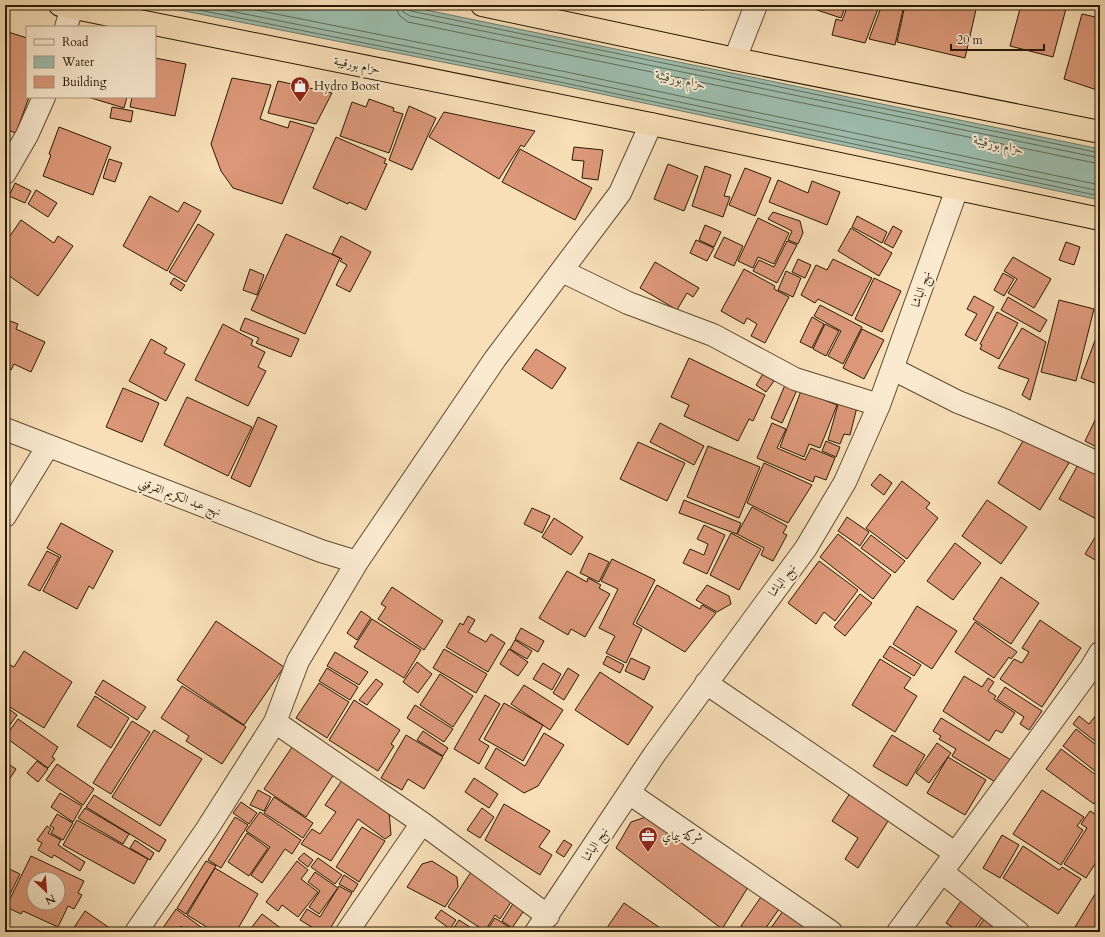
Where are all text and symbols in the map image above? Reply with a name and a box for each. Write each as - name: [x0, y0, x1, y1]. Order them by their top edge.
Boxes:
- legend: [26, 26, 156, 98]
- scale bar: [951, 26, 1044, 52]
- text: 20 m: [957, 32, 984, 48]
- text: Road: [62, 34, 89, 50]
- street label: حزام بورقيبة: [332, 53, 382, 80]
- text: Water: [61, 54, 95, 70]
- water label: حزام بورقيبة: [653, 66, 708, 96]
- text: Building: [62, 74, 107, 90]
- shop icon: Hydro Boost: [289, 75, 311, 103]
- place label: Hydro Boost: [314, 78, 380, 94]
- water label: حزام بورقيبة: [971, 131, 1026, 161]
- street label: نهج الباشا: [907, 269, 937, 310]
- street label: نهج عبد الكريم القرقني: [135, 474, 223, 524]
- street label: نهج الباشا: [764, 560, 802, 601]
- street label: نهج الباشا: [578, 824, 614, 866]
- office icon: شركة بيماي: [637, 825, 659, 853]
- place label: شركة بيماي: [662, 828, 703, 846]
- north arrow: [26, 871, 66, 911]
- text: N: [42, 891, 58, 909]

